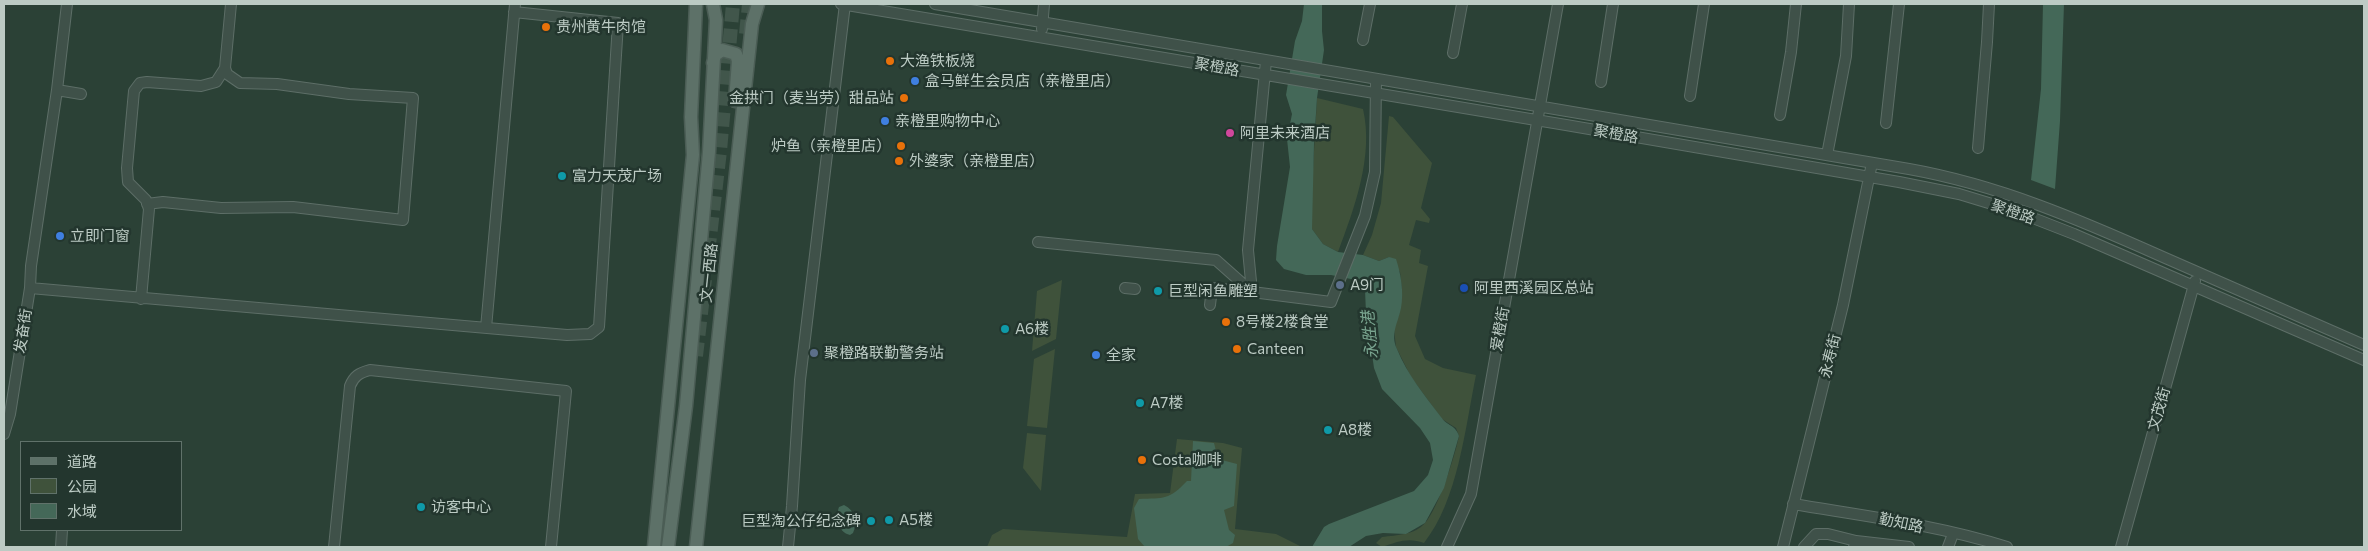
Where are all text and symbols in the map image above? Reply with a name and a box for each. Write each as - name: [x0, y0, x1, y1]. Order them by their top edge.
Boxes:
- place label: 贵州黄牛肉馆: [556, 18, 646, 36]
- marker: 贵州黄牛肉馆: [540, 21, 552, 33]
- place label: 大渔铁板烧: [900, 52, 975, 70]
- street label: 聚橙路: [1193, 54, 1241, 80]
- marker: 大渔铁板烧: [884, 55, 896, 67]
- place label: 盒马鲜生会员店（亲橙里店）: [925, 72, 1120, 90]
- marker: 盒马鲜生会员店（亲橙里店）: [909, 75, 921, 87]
- place label: 金拱门（麦当劳）甜品站: [729, 89, 894, 107]
- marker: 金拱门（麦当劳）甜品站: [898, 92, 910, 104]
- place label: 亲橙里购物中心: [895, 112, 1000, 130]
- marker: 亲橙里购物中心: [879, 115, 891, 127]
- street label: 聚橙路: [1592, 121, 1640, 147]
- place label: 阿里未来酒店: [1240, 124, 1330, 142]
- marker: 阿里未来酒店: [1224, 127, 1236, 139]
- place label: 炉鱼（亲橙里店）: [771, 137, 891, 155]
- marker: 炉鱼（亲橙里店）: [895, 140, 907, 152]
- place label: 外婆家（亲橙里店）: [909, 152, 1044, 170]
- marker: 外婆家（亲橙里店）: [893, 155, 905, 167]
- place label: 富力天茂广场: [572, 167, 662, 185]
- marker: 富力天茂广场: [556, 170, 568, 182]
- street label: 聚橙路: [1989, 196, 2037, 228]
- place label: 立即门窗: [70, 227, 130, 245]
- marker: 立即门窗: [54, 230, 66, 242]
- street label: 文一西路: [697, 242, 721, 304]
- place label: A9门: [1350, 276, 1384, 294]
- marker: A9门: [1334, 279, 1346, 291]
- place label: 阿里西溪园区总站: [1474, 279, 1594, 297]
- place label: 巨型闲鱼雕塑: [1168, 282, 1258, 300]
- marker: 阿里西溪园区总站: [1458, 282, 1470, 294]
- marker: 巨型闲鱼雕塑: [1152, 285, 1164, 297]
- street label: 爱橙街: [1487, 305, 1513, 353]
- street label: 发奋街: [11, 307, 35, 355]
- water label: 永胜港: [1358, 310, 1382, 360]
- place label: 8号楼2楼食堂: [1236, 313, 1328, 331]
- marker: 8号楼2楼食堂: [1220, 316, 1232, 328]
- place label: A6楼: [1015, 320, 1049, 338]
- marker: A6楼: [999, 323, 1011, 335]
- street label: 永寿街: [1816, 332, 1844, 380]
- place label: Canteen: [1247, 340, 1304, 358]
- marker: Canteen: [1231, 343, 1243, 355]
- place label: 聚橙路联勤警务站: [824, 344, 944, 362]
- place label: 全家: [1106, 346, 1136, 364]
- marker: 聚橙路联勤警务站: [808, 347, 820, 359]
- marker: 全家: [1090, 349, 1102, 361]
- street label: 文茂街: [2144, 385, 2174, 433]
- place label: A7楼: [1150, 394, 1183, 412]
- marker: A7楼: [1134, 397, 1146, 409]
- place label: A8楼: [1338, 421, 1372, 439]
- marker: A8楼: [1322, 424, 1334, 436]
- legend: [20, 441, 182, 531]
- place label: Costa咖啡: [1152, 451, 1222, 469]
- text: 道路: [67, 452, 97, 470]
- marker: Costa咖啡: [1136, 454, 1148, 466]
- text: 公园: [67, 477, 97, 495]
- place label: 访客中心: [431, 498, 491, 516]
- marker: 访客中心: [415, 501, 427, 513]
- text: 水域: [67, 502, 97, 520]
- street label: 勤知路: [1877, 510, 1925, 536]
- place label: A5楼: [899, 511, 933, 529]
- place label: 巨型淘公仔纪念碑: [741, 512, 861, 530]
- marker: A5楼: [883, 514, 895, 526]
- marker: 巨型淘公仔纪念碑: [865, 515, 877, 527]

